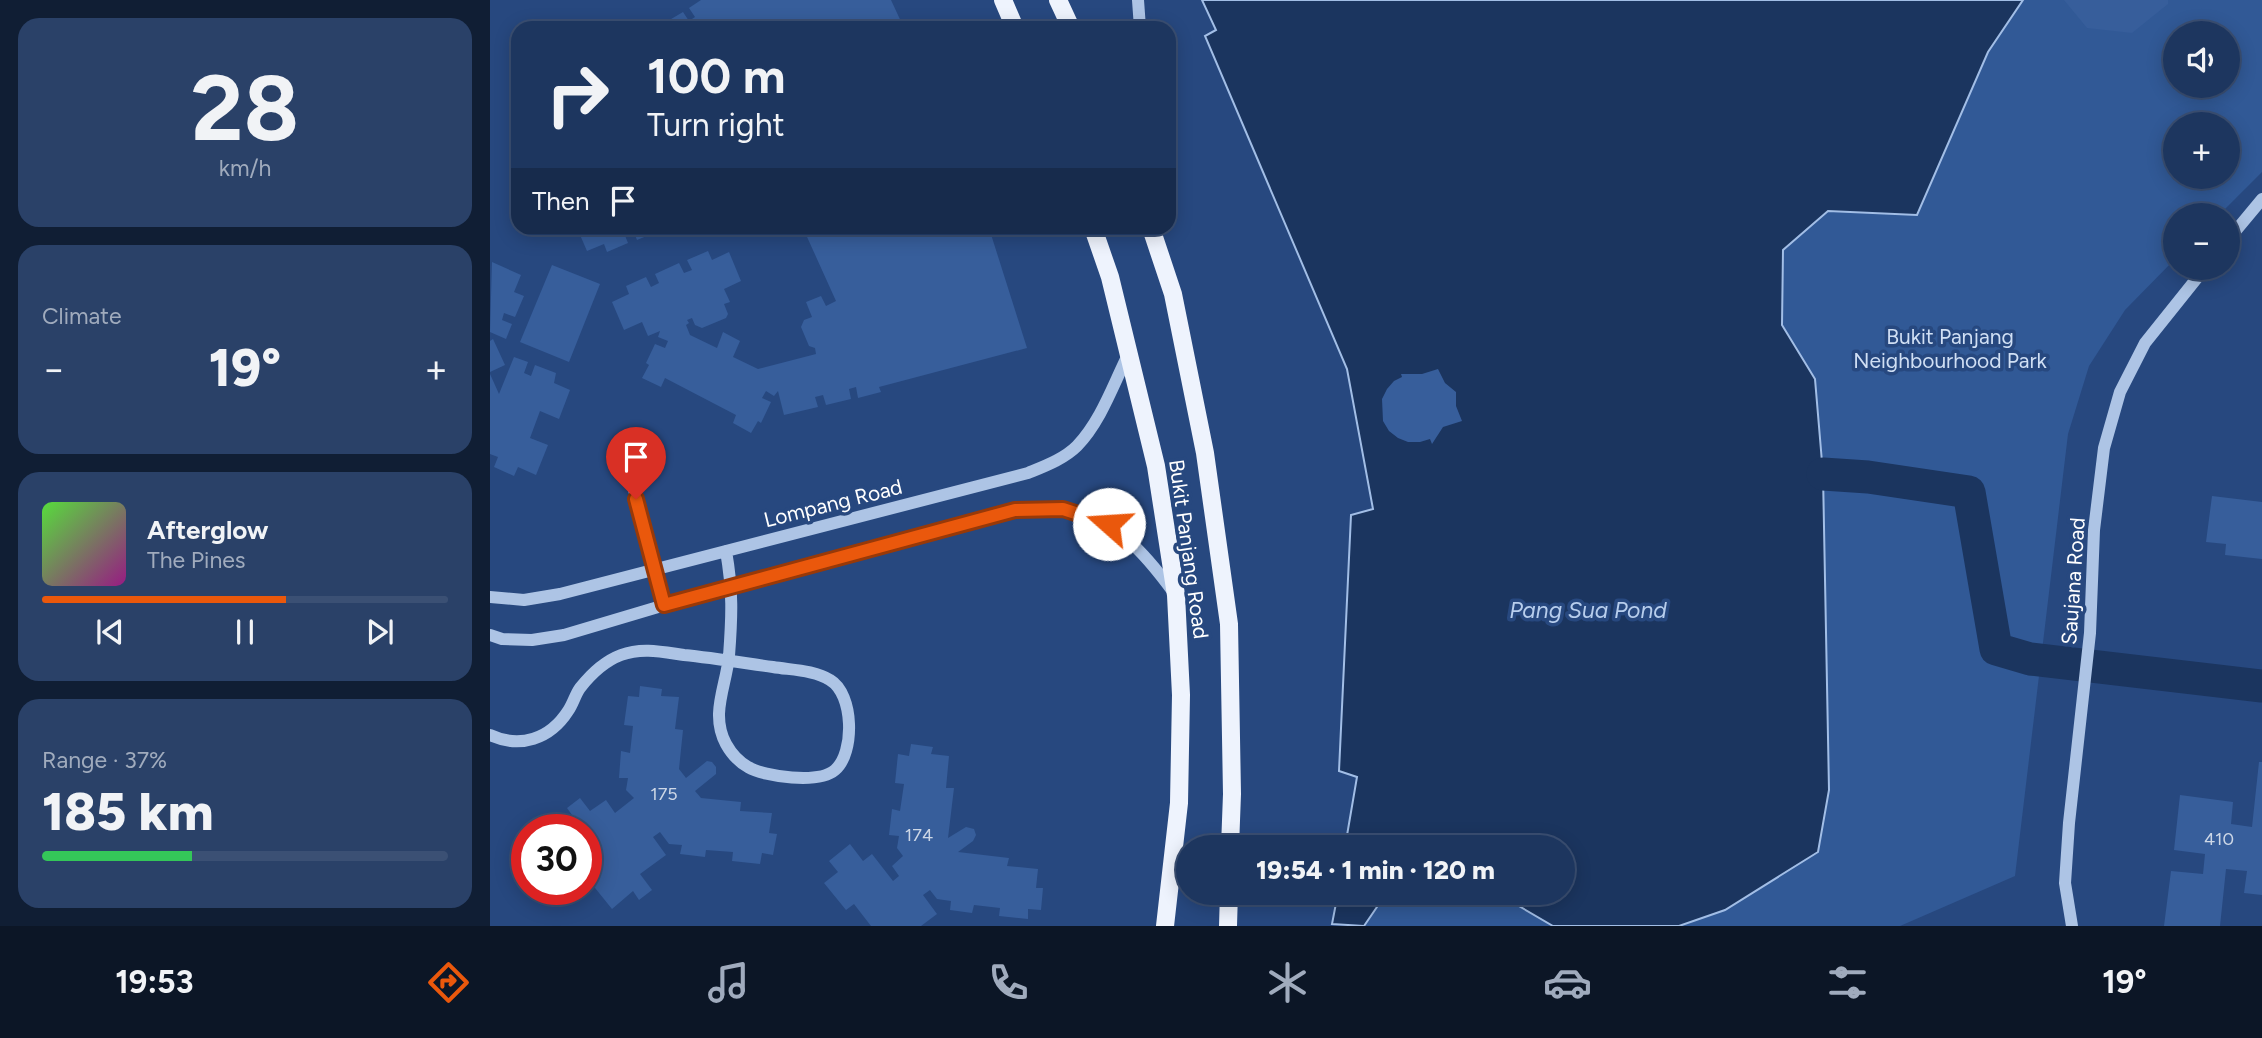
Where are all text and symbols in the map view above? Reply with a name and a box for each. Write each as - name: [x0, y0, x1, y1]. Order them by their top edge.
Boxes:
- map controls: [2163, 21, 2240, 280]
- button: sound: [2163, 21, 2240, 98]
- text: 100 m: [647, 46, 786, 105]
- icon: right: [532, 49, 623, 140]
- text: 28: [191, 54, 299, 163]
- text: Turn right: [647, 106, 785, 144]
- button: +: [2163, 112, 2240, 189]
- text: km/h: [219, 154, 271, 182]
- icon: arrive: [604, 182, 642, 220]
- text: Then: [532, 185, 590, 217]
- button: −: [2163, 203, 2240, 280]
- text: Climate: [42, 302, 121, 330]
- park label: Bukit Panjang Neighbourhood Park: [1853, 324, 2048, 373]
- text: 19°: [209, 337, 281, 399]
- text: −: [42, 346, 66, 392]
- text: +: [424, 346, 448, 392]
- pin: [606, 427, 666, 499]
- icon: arrive: [617, 438, 655, 476]
- street label: Bukit Panjang Road: [1164, 458, 1214, 640]
- street label: Lompang Road: [761, 474, 905, 532]
- position arrow: [1072, 487, 1146, 561]
- text: Afterglow: [147, 514, 269, 546]
- street label: Saujana Road: [2056, 516, 2090, 646]
- text: The Pines: [147, 546, 246, 574]
- water label: Pang Sua Pond: [1509, 596, 1667, 624]
- icon: previous: [91, 613, 129, 651]
- icon: pause: [226, 613, 264, 651]
- icon: next: [361, 613, 399, 651]
- text: Range · 37%: [42, 746, 167, 774]
- text: 185 km: [42, 781, 214, 843]
- house number: 175: [650, 783, 678, 805]
- speed limit sign: 30: [511, 814, 602, 905]
- house number: 174: [905, 824, 933, 846]
- house number: 410: [2204, 828, 2234, 850]
- text: 19:54 · 1 min · 120 m: [1256, 854, 1495, 886]
- icon: directions: [424, 958, 473, 1007]
- icon: music: [704, 958, 753, 1007]
- icon: phone: [984, 958, 1033, 1007]
- icon: climate: [1263, 958, 1312, 1007]
- icon: car: [1543, 958, 1592, 1007]
- icon: filters: [1823, 958, 1872, 1007]
- text: 19:53: [115, 963, 193, 1001]
- text: 19°: [2102, 963, 2147, 1001]

